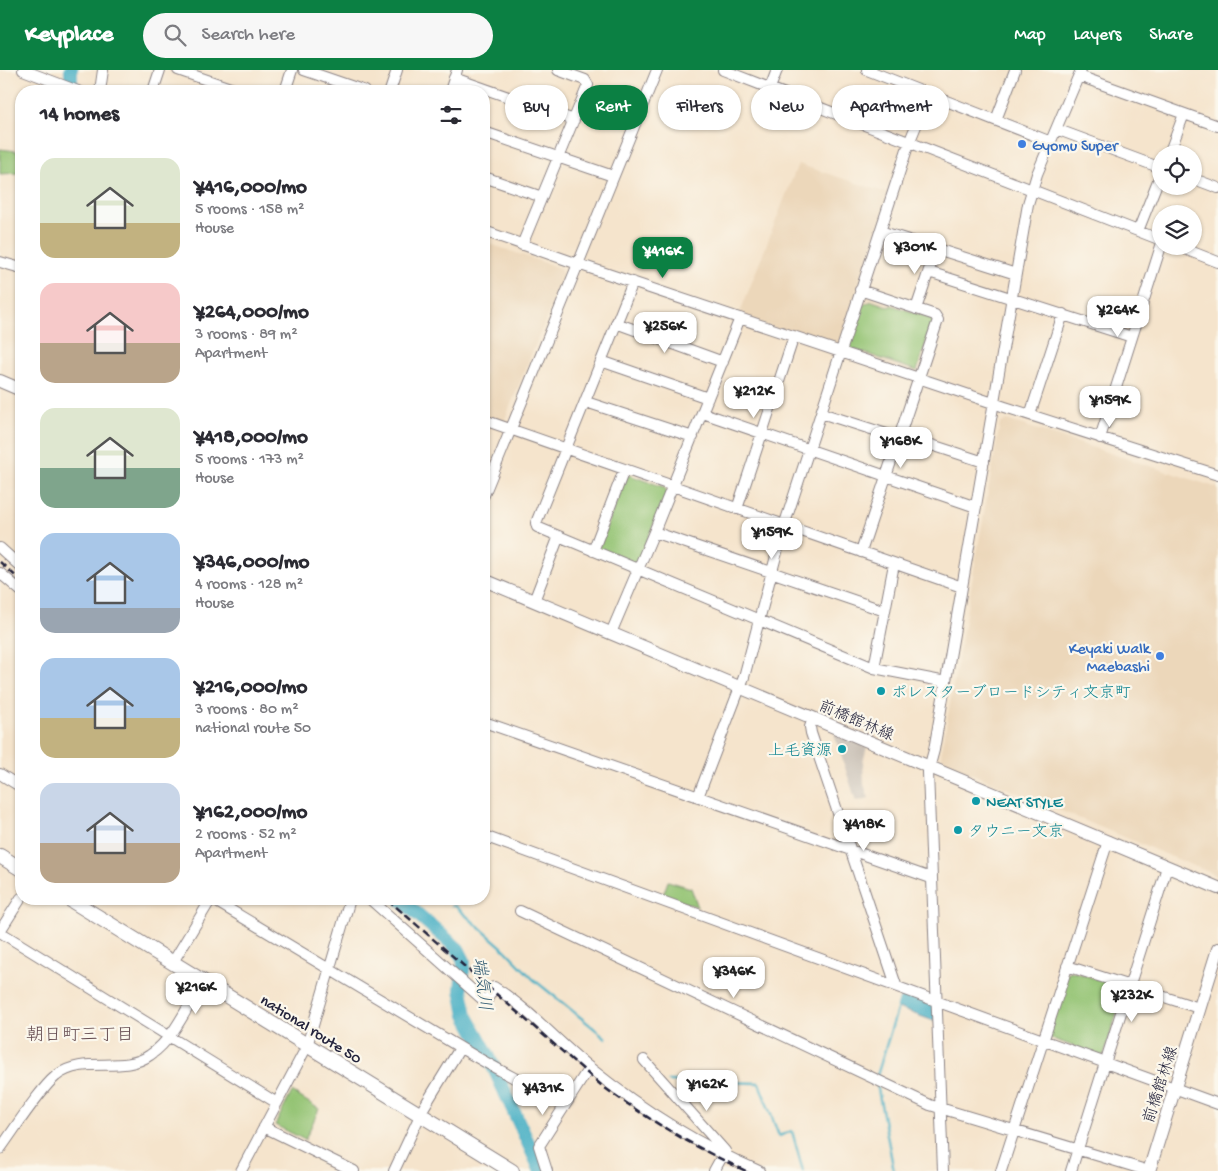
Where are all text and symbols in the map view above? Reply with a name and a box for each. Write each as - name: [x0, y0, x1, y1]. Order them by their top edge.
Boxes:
- search box: [143, 13, 493, 58]
- text: Keyplace: [25, 21, 113, 50]
- icon: search: [161, 21, 189, 49]
- text: Search here: [201, 24, 295, 47]
- text: Map: [1014, 25, 1046, 46]
- text: Layers: [1074, 25, 1121, 46]
- text: Share: [1149, 25, 1193, 46]
- chip: Buy: [505, 85, 568, 130]
- chip: Rent: [578, 85, 648, 130]
- chip: Filters: [658, 85, 741, 130]
- chip: New: [751, 85, 822, 130]
- chip: Apartment: [832, 85, 949, 130]
- icon: filters: [437, 101, 465, 129]
- text: 14 homes: [40, 103, 119, 128]
- marker: Gyomu Super: [1016, 138, 1028, 150]
- place label: Gyomu Super: [1032, 138, 1119, 157]
- map controls: [1152, 145, 1202, 255]
- button: locate: [1152, 145, 1202, 195]
- text: ¥416,000/mo: [195, 176, 307, 201]
- icon: home: [80, 178, 140, 238]
- text: 5 rooms · 158 m²: [195, 201, 304, 220]
- button: layers: [1152, 205, 1202, 255]
- text: House: [195, 220, 234, 239]
- pin: ¥301K: [880, 232, 950, 275]
- pin: ¥416K: [628, 236, 698, 279]
- text: ¥301K: [895, 239, 935, 258]
- text: ¥416K: [644, 243, 682, 262]
- pin: ¥264K: [1083, 296, 1153, 338]
- text: ¥264,000/mo: [195, 301, 309, 326]
- text: ¥264K: [1098, 302, 1138, 321]
- icon: home: [80, 303, 140, 363]
- pin: ¥256K: [630, 312, 700, 354]
- text: ¥256K: [645, 318, 685, 337]
- text: 3 rooms · 89 m²: [195, 326, 297, 345]
- text: Apartment: [195, 345, 267, 364]
- pin: ¥212K: [719, 376, 789, 419]
- text: ¥212K: [735, 383, 773, 402]
- pin: ¥159K: [1075, 386, 1145, 428]
- text: ¥159K: [1090, 392, 1130, 411]
- text: ¥418,000/mo: [195, 426, 308, 451]
- pin: ¥168K: [866, 426, 936, 469]
- icon: home: [80, 428, 140, 488]
- text: ¥168K: [881, 433, 921, 452]
- text: 5 rooms · 173 m²: [195, 451, 304, 470]
- text: House: [195, 470, 234, 489]
- pin: ¥159K: [737, 518, 807, 560]
- text: ¥159K: [752, 524, 792, 543]
- text: ¥346,000/mo: [195, 551, 309, 576]
- icon: home: [80, 553, 140, 613]
- text: 4 rooms · 128 m²: [195, 576, 303, 595]
- text: House: [195, 595, 234, 614]
- place label: Keyaki Walk Maebashi: [1069, 641, 1152, 678]
- marker: Keyaki Walk Maebashi: [1154, 650, 1166, 662]
- text: ¥216,000/mo: [195, 676, 307, 701]
- icon: home: [80, 678, 140, 738]
- place label: ポレスターブロードシティ文京町: [891, 684, 1131, 704]
- marker: ポレスターブロードシティ文京町: [875, 685, 887, 697]
- street label: 前橋館林線: [815, 696, 897, 747]
- text: 3 rooms · 80 m²: [195, 701, 299, 720]
- text: national route 50: [195, 720, 311, 739]
- place label: 上毛資源: [768, 741, 832, 762]
- marker: 上毛資源: [836, 743, 848, 755]
- marker: NEAT STYLE: [970, 795, 982, 807]
- place label: NEAT STYLE: [986, 795, 1064, 814]
- text: ¥162,000/mo: [195, 801, 307, 826]
- icon: home: [80, 803, 140, 863]
- pin: ¥418K: [829, 810, 899, 852]
- text: ¥418K: [844, 816, 884, 835]
- place label: タウニー文京: [968, 823, 1064, 843]
- marker: タウニー文京: [952, 824, 964, 836]
- text: 2 rooms · 52 m²: [195, 826, 297, 845]
- text: Apartment: [195, 845, 267, 864]
- water label: 端気川: [467, 956, 495, 1012]
- pin: ¥346K: [699, 956, 769, 999]
- text: ¥346K: [714, 963, 754, 982]
- pin: ¥216K: [161, 972, 231, 1015]
- text: ¥216K: [177, 979, 215, 998]
- pin: ¥232K: [1097, 980, 1167, 1023]
- text: ¥232K: [1112, 987, 1152, 1006]
- street label: national route 50: [256, 992, 364, 1070]
- district label: 朝日町三丁目: [26, 1025, 134, 1047]
- street label: 前橋館林線: [1139, 1043, 1184, 1126]
- pin: ¥162K: [672, 1070, 742, 1112]
- pin: ¥431K: [508, 1074, 578, 1116]
- text: ¥162K: [688, 1076, 726, 1095]
- text: ¥431K: [524, 1080, 562, 1099]

